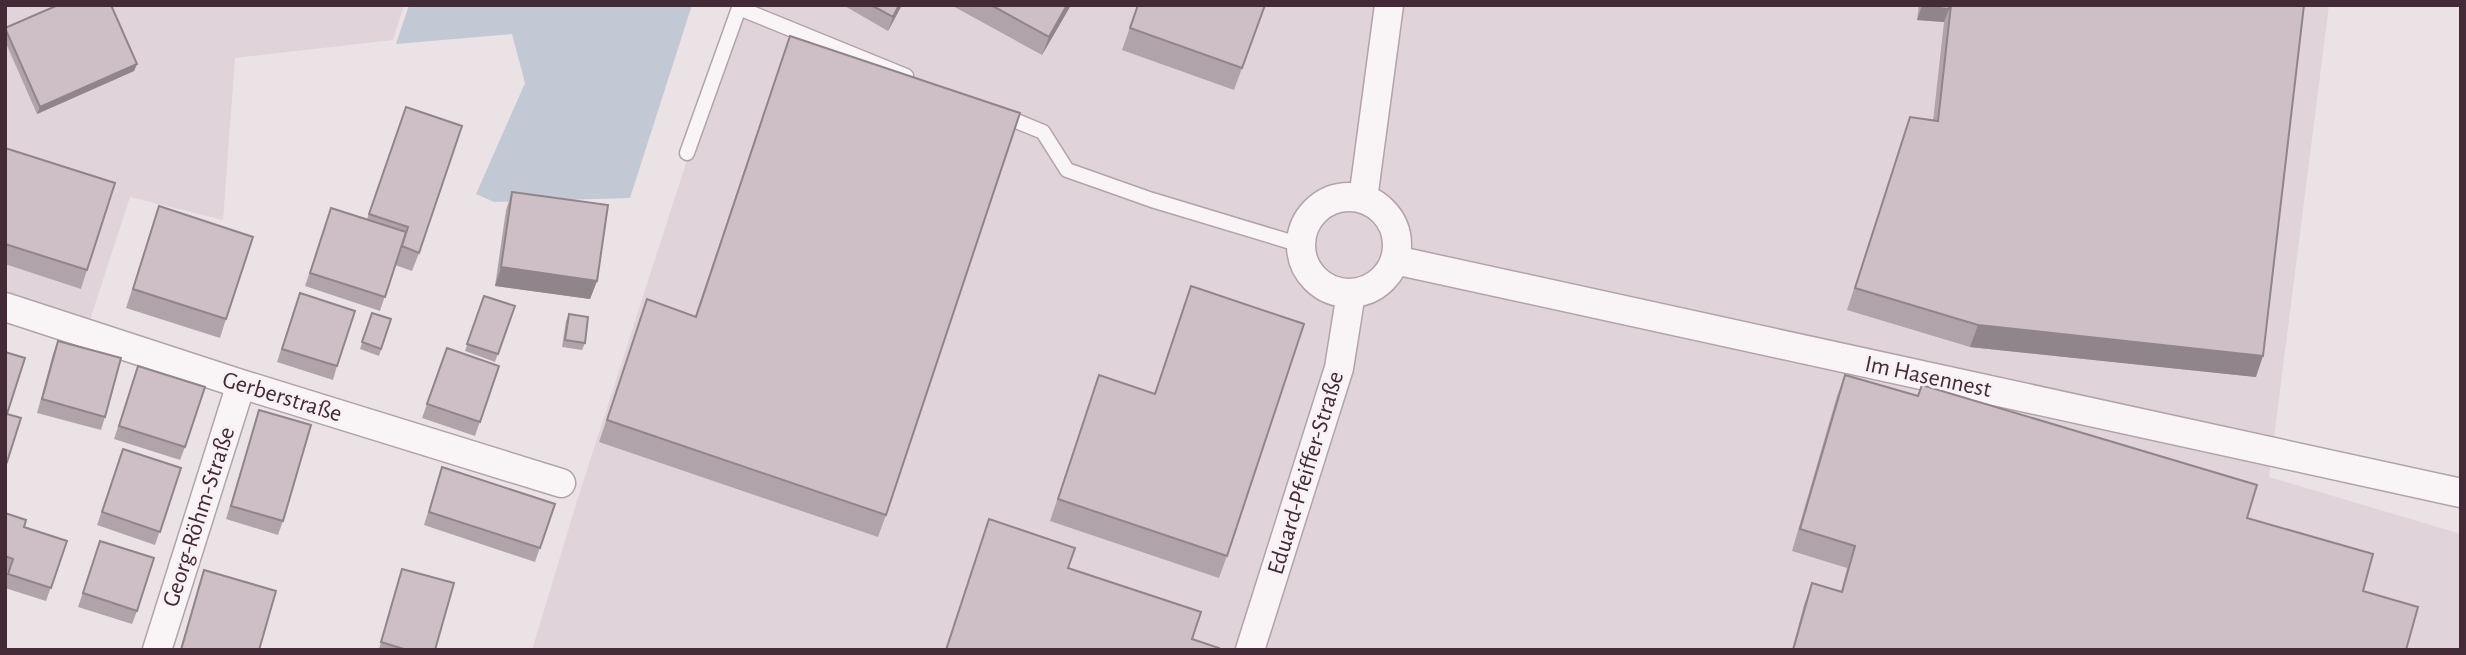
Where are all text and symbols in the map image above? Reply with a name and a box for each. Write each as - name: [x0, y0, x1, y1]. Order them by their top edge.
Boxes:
- street label: Im Hasennest: [1863, 352, 1994, 402]
- street label: Gerberstraße: [219, 367, 345, 427]
- street label: Eduard-Pfeiffer-Straße: [1264, 369, 1348, 577]
- street label: Georg-Röhm-Straße: [159, 424, 239, 610]

